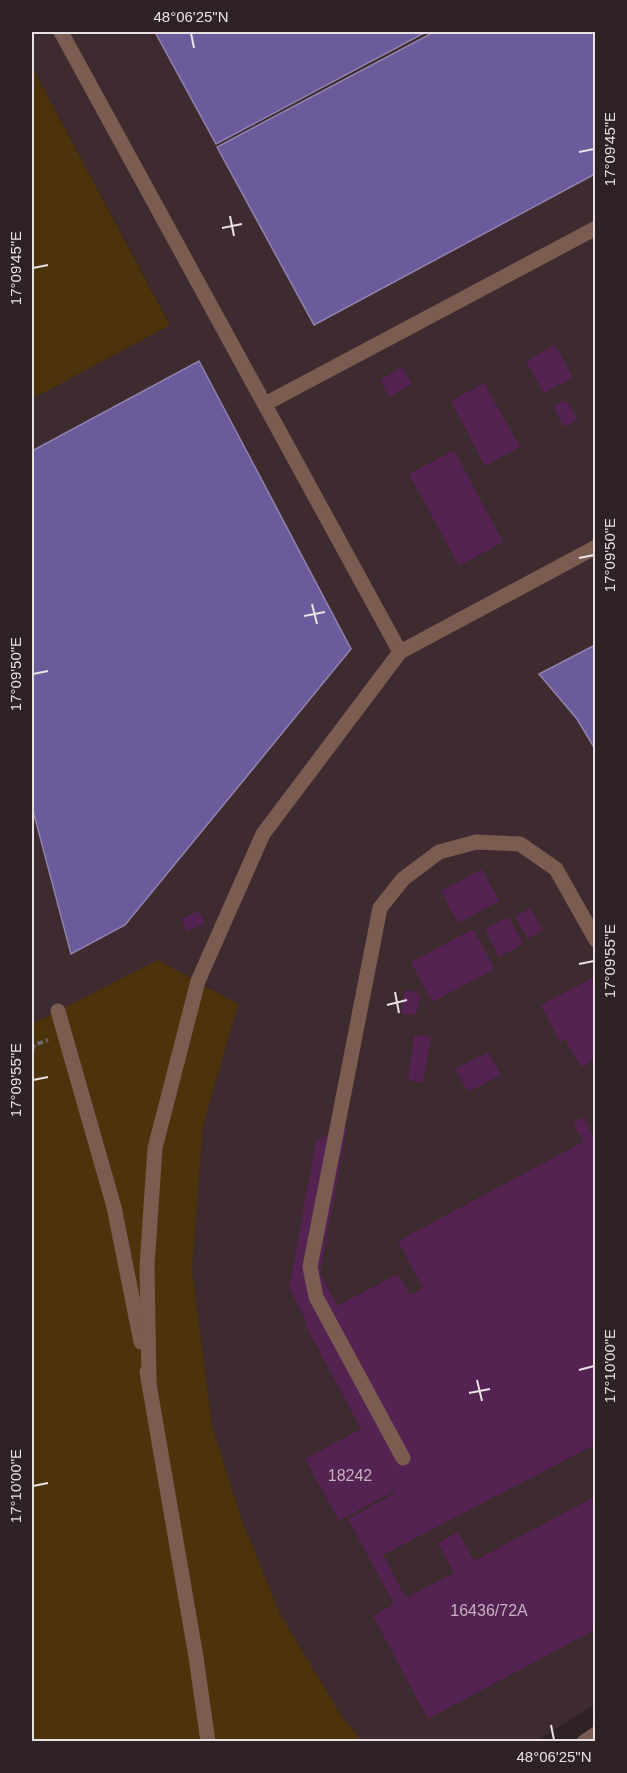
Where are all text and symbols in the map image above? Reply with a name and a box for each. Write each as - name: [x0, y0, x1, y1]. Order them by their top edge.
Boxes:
- text: 48°06'25"N: [153, 8, 229, 25]
- text: 17°09'45"E: [601, 112, 618, 186]
- text: 17°09'45"E: [7, 231, 24, 305]
- text: 17°09'50"E: [601, 518, 618, 592]
- text: 17°09'50"E: [7, 637, 24, 711]
- text: 17°09'55"E: [601, 924, 618, 998]
- text: 17°09'55"E: [7, 1043, 24, 1117]
- text: 17°10'00"E: [601, 1329, 618, 1403]
- text: 17°10'00"E: [7, 1449, 24, 1523]
- house number: 18242: [328, 1467, 372, 1484]
- house number: 16436/72A: [450, 1602, 528, 1619]
- text: 48°06'25"N: [516, 1748, 592, 1765]

